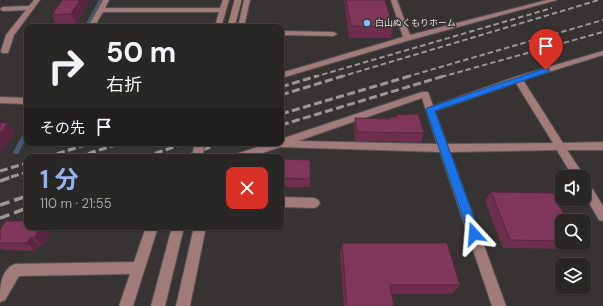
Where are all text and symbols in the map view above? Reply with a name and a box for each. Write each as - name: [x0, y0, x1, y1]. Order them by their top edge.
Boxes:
- place label: 白山ぬくもりホーム: [375, 17, 456, 29]
- marker: 白山ぬくもりホーム: [362, 18, 372, 28]
- pin: [529, 29, 563, 70]
- text: 50 m: [106, 34, 176, 71]
- icon: arrive: [535, 35, 557, 57]
- icon: right: [40, 40, 92, 92]
- text: 右折: [106, 73, 142, 97]
- icon: arrive: [93, 116, 115, 138]
- text: その先: [40, 118, 85, 138]
- text: 1 分: [40, 164, 78, 195]
- button: close: [226, 167, 268, 209]
- map controls: [555, 170, 591, 294]
- button: sound: [555, 170, 591, 206]
- text: 110 m · 21:55: [40, 195, 112, 212]
- position arrow: [453, 213, 495, 255]
- button: search: [555, 214, 591, 250]
- button: layers: [555, 258, 591, 294]

